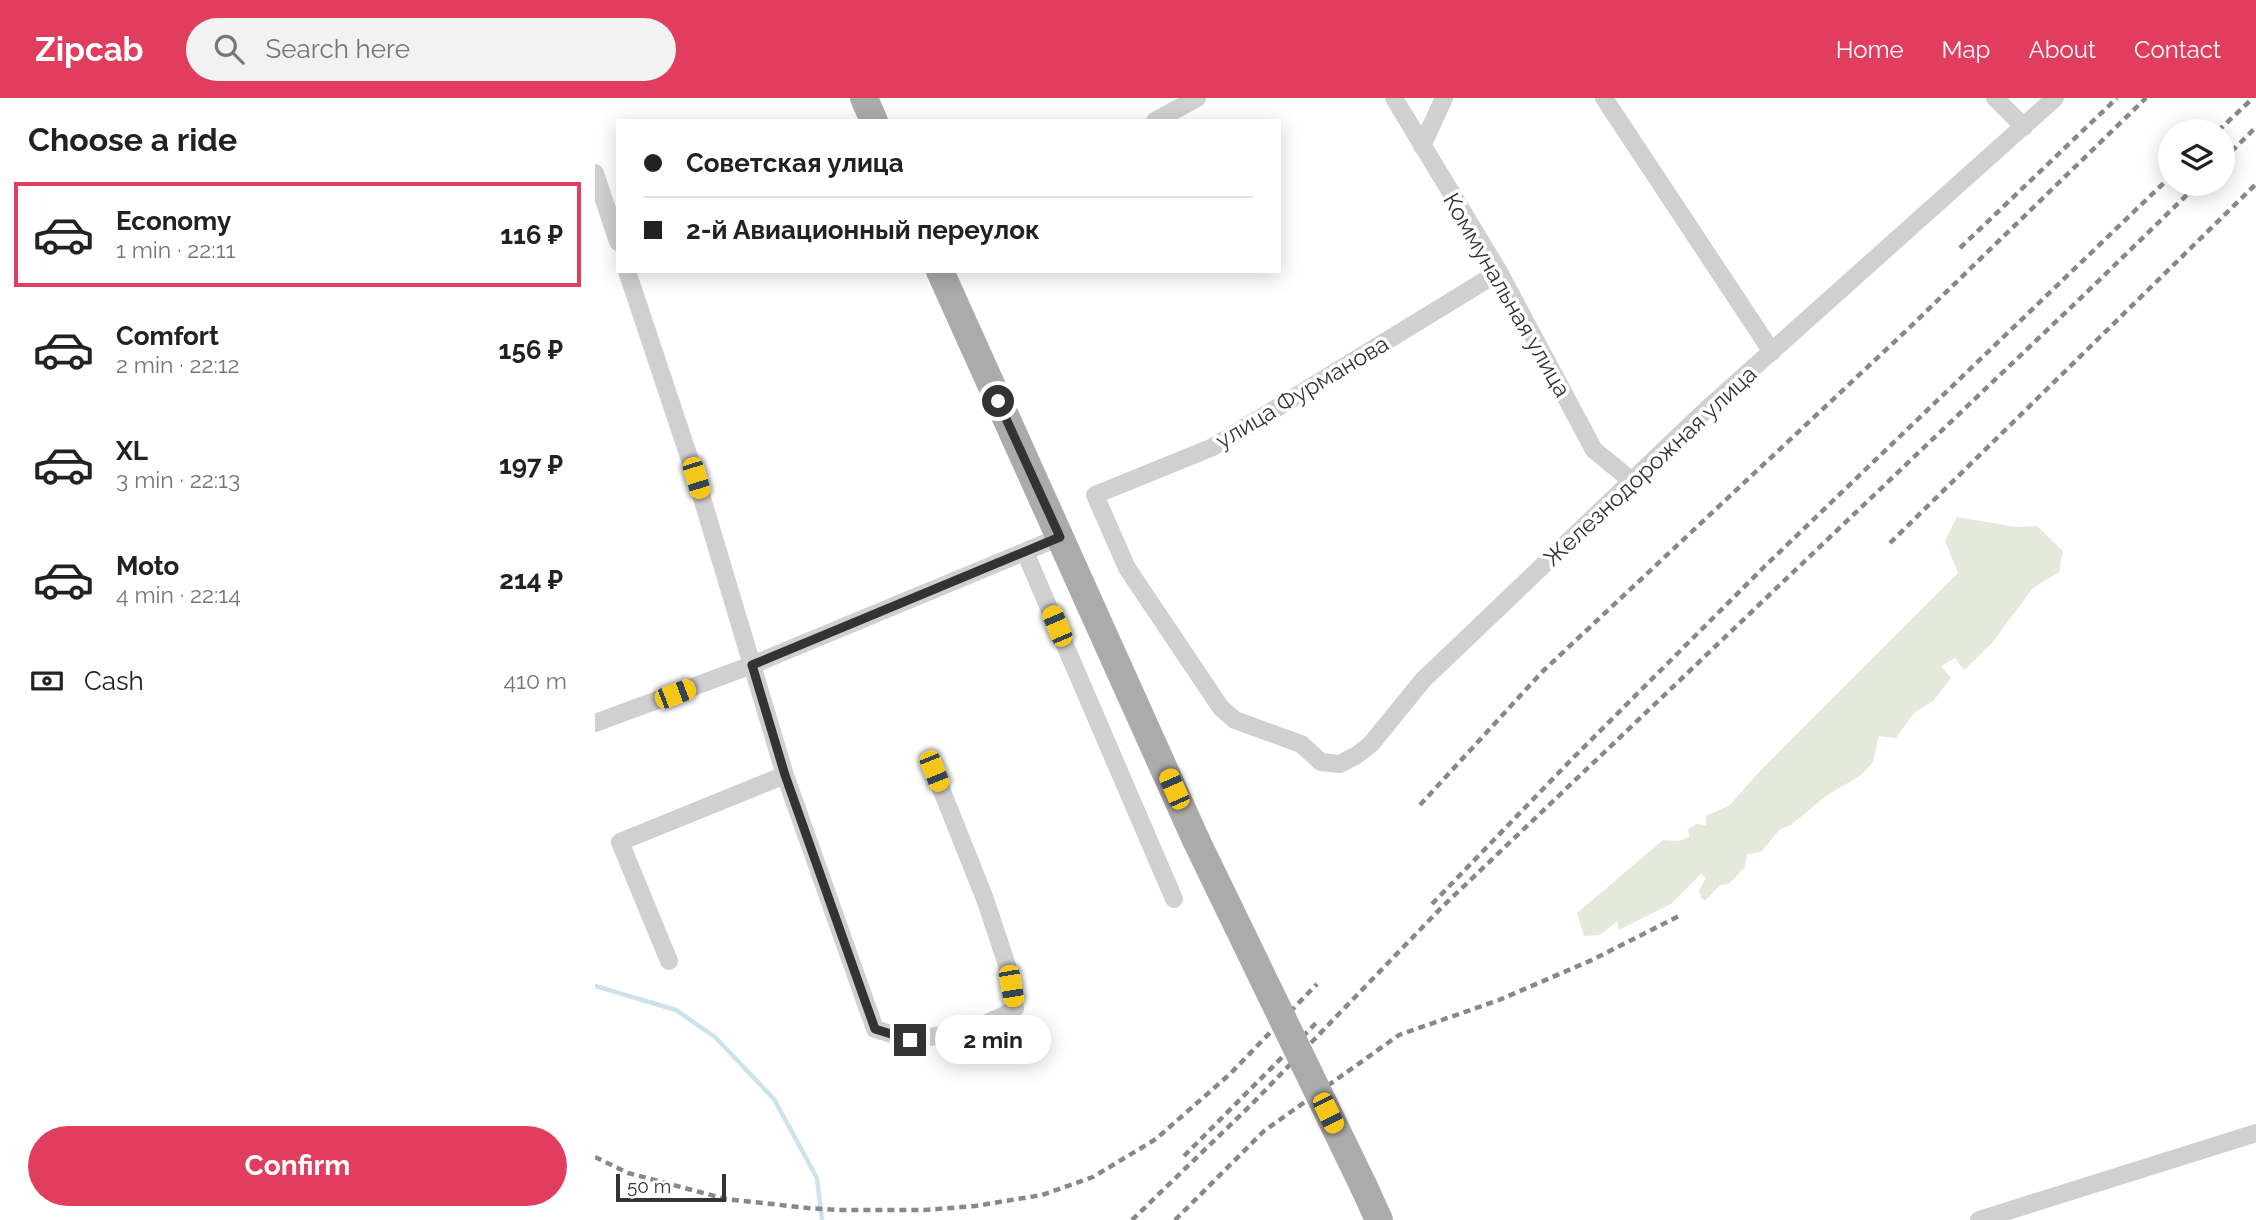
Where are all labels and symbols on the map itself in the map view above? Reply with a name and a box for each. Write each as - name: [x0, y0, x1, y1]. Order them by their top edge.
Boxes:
- street label: Коммунальная улица: [1438, 188, 1577, 401]
- street label: улица Фурманова: [1210, 329, 1393, 454]
- street label: Железнодорожная улица: [1538, 360, 1762, 571]
- route start: [982, 385, 1014, 417]
- car: [680, 455, 713, 501]
- car: [1040, 603, 1075, 649]
- car: [652, 677, 699, 711]
- car: [917, 748, 952, 794]
- car: [1156, 766, 1193, 812]
- car: [998, 963, 1025, 1009]
- callout: 2 min: [935, 1016, 1050, 1065]
- route end: [894, 1024, 926, 1056]
- car: [1310, 1090, 1347, 1136]
- scale bar: [616, 1171, 726, 1203]

